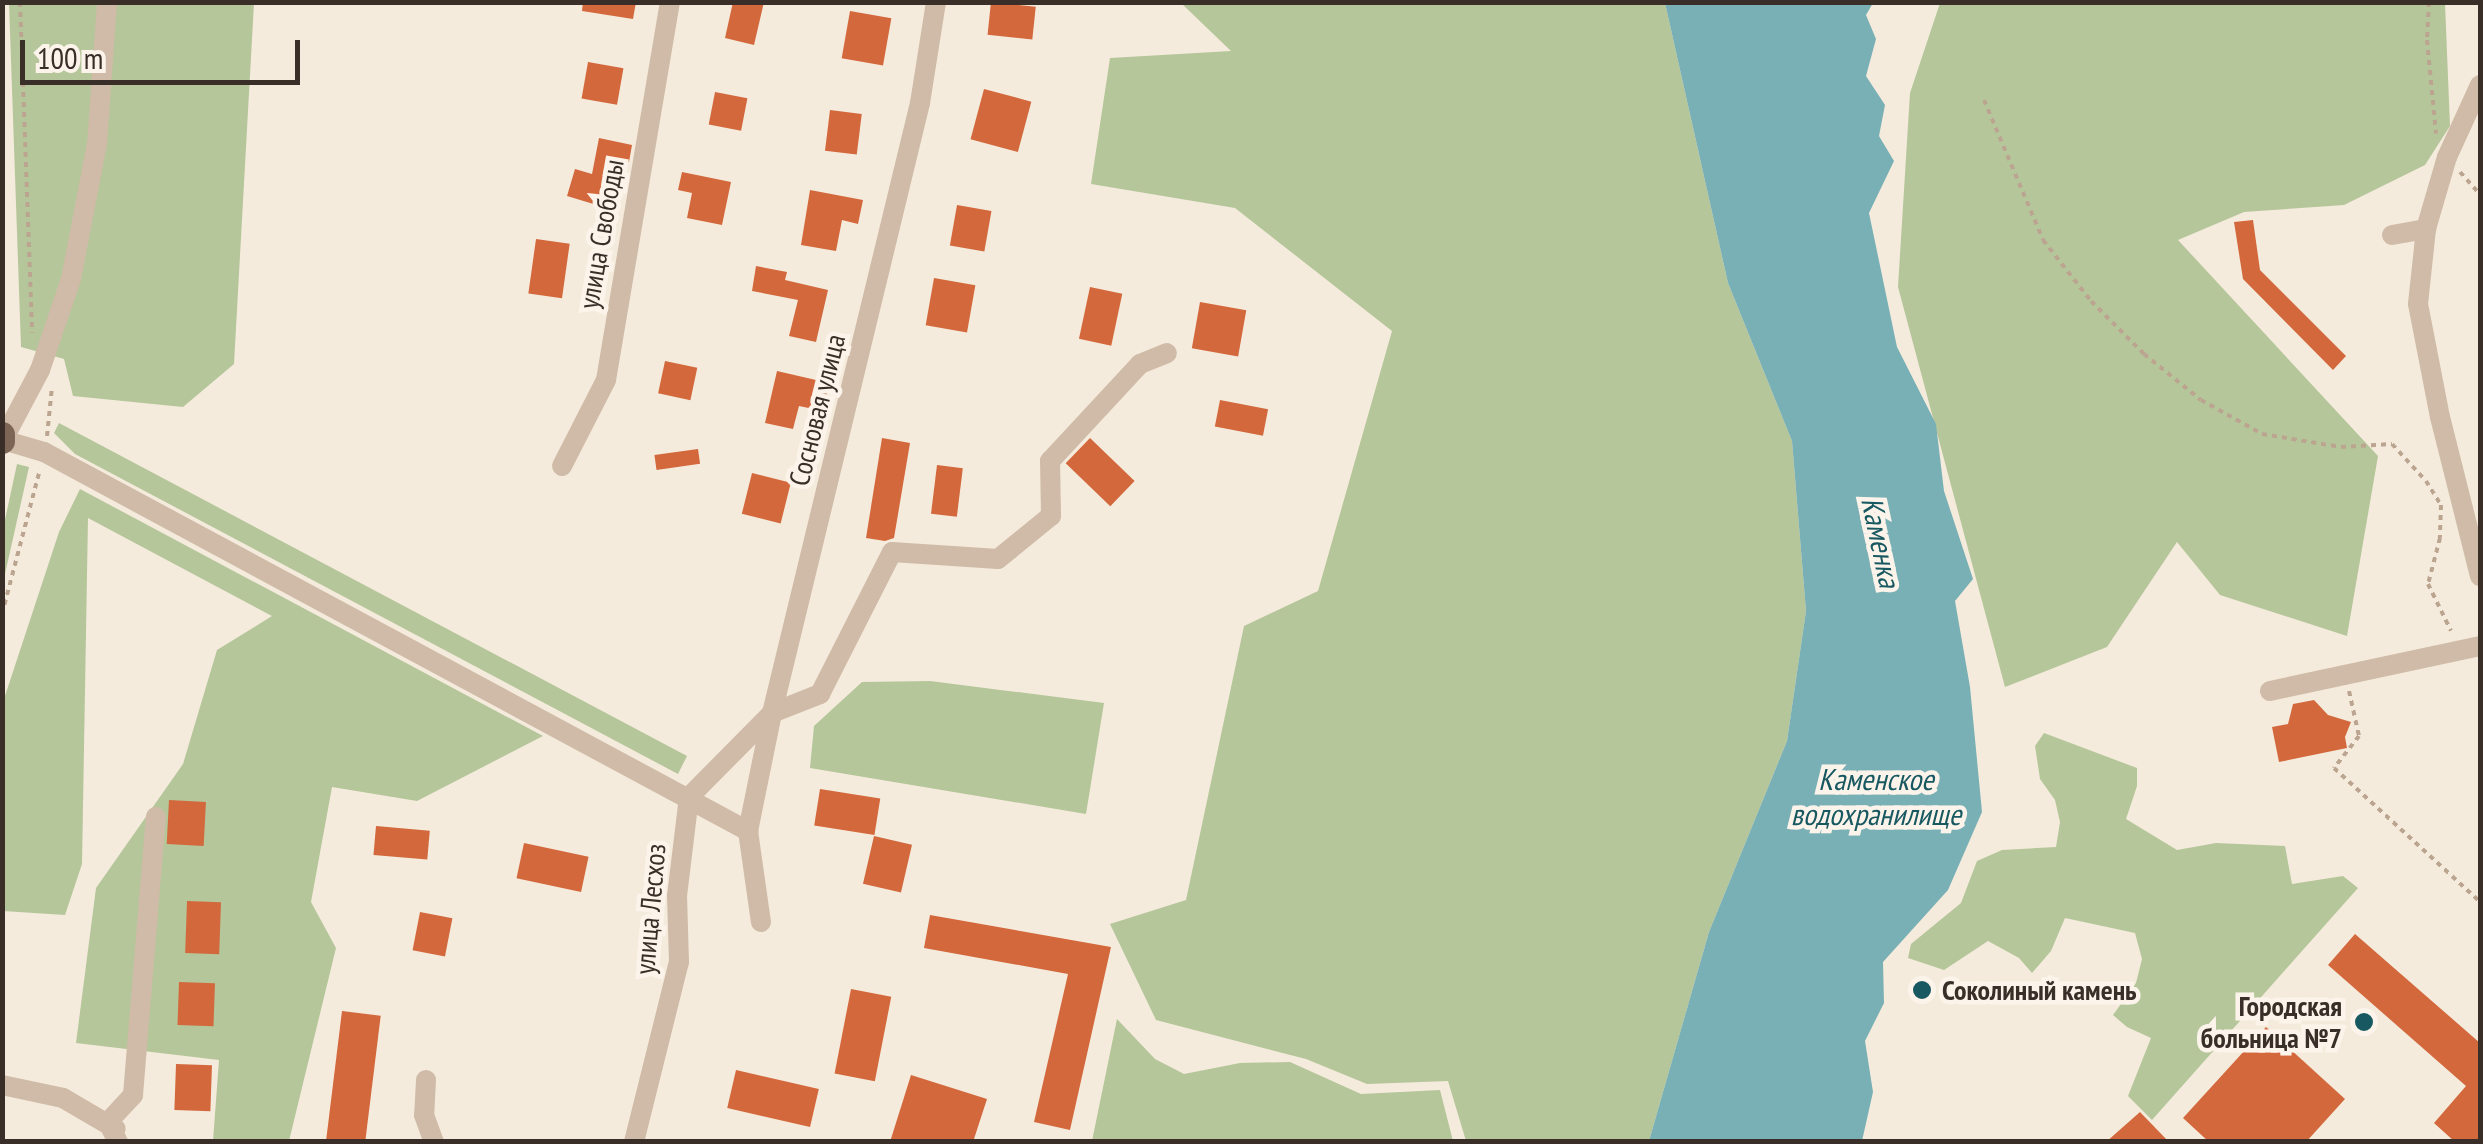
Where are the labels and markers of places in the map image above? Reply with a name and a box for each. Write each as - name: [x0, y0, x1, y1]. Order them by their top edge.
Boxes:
- place label: Соколиный камень: [1942, 973, 2137, 1007]
- marker: Соколиный камень: [1911, 979, 1933, 1001]
- place label: Городская больница №7: [2201, 989, 2342, 1055]
- marker: Городская больница №7: [2351, 1009, 2377, 1035]

